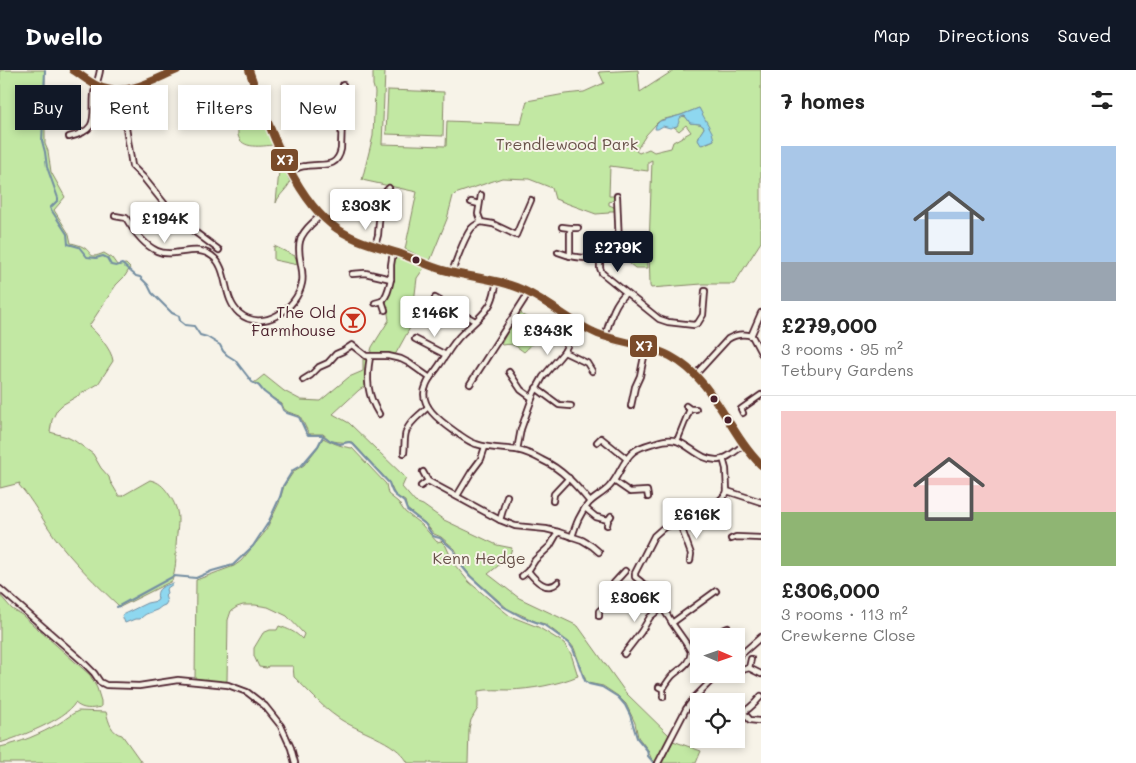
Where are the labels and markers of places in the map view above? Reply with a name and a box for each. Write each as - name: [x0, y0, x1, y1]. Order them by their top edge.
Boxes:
- pin: £303K: [331, 189, 401, 231]
- pin: £194K: [130, 202, 200, 244]
- pin: £279K: [583, 230, 653, 273]
- unlabelled marker: [411, 255, 421, 265]
- pin: £146K: [400, 296, 470, 338]
- place label: The Old Farmhouse: [251, 301, 336, 340]
- bar icon: The Old Farmhouse: [340, 307, 366, 333]
- pin: £343K: [513, 314, 583, 356]
- unlabelled marker: [709, 394, 719, 404]
- unlabelled marker: [723, 415, 733, 425]
- pin: £616K: [662, 498, 732, 540]
- pin: £306K: [600, 580, 670, 623]

